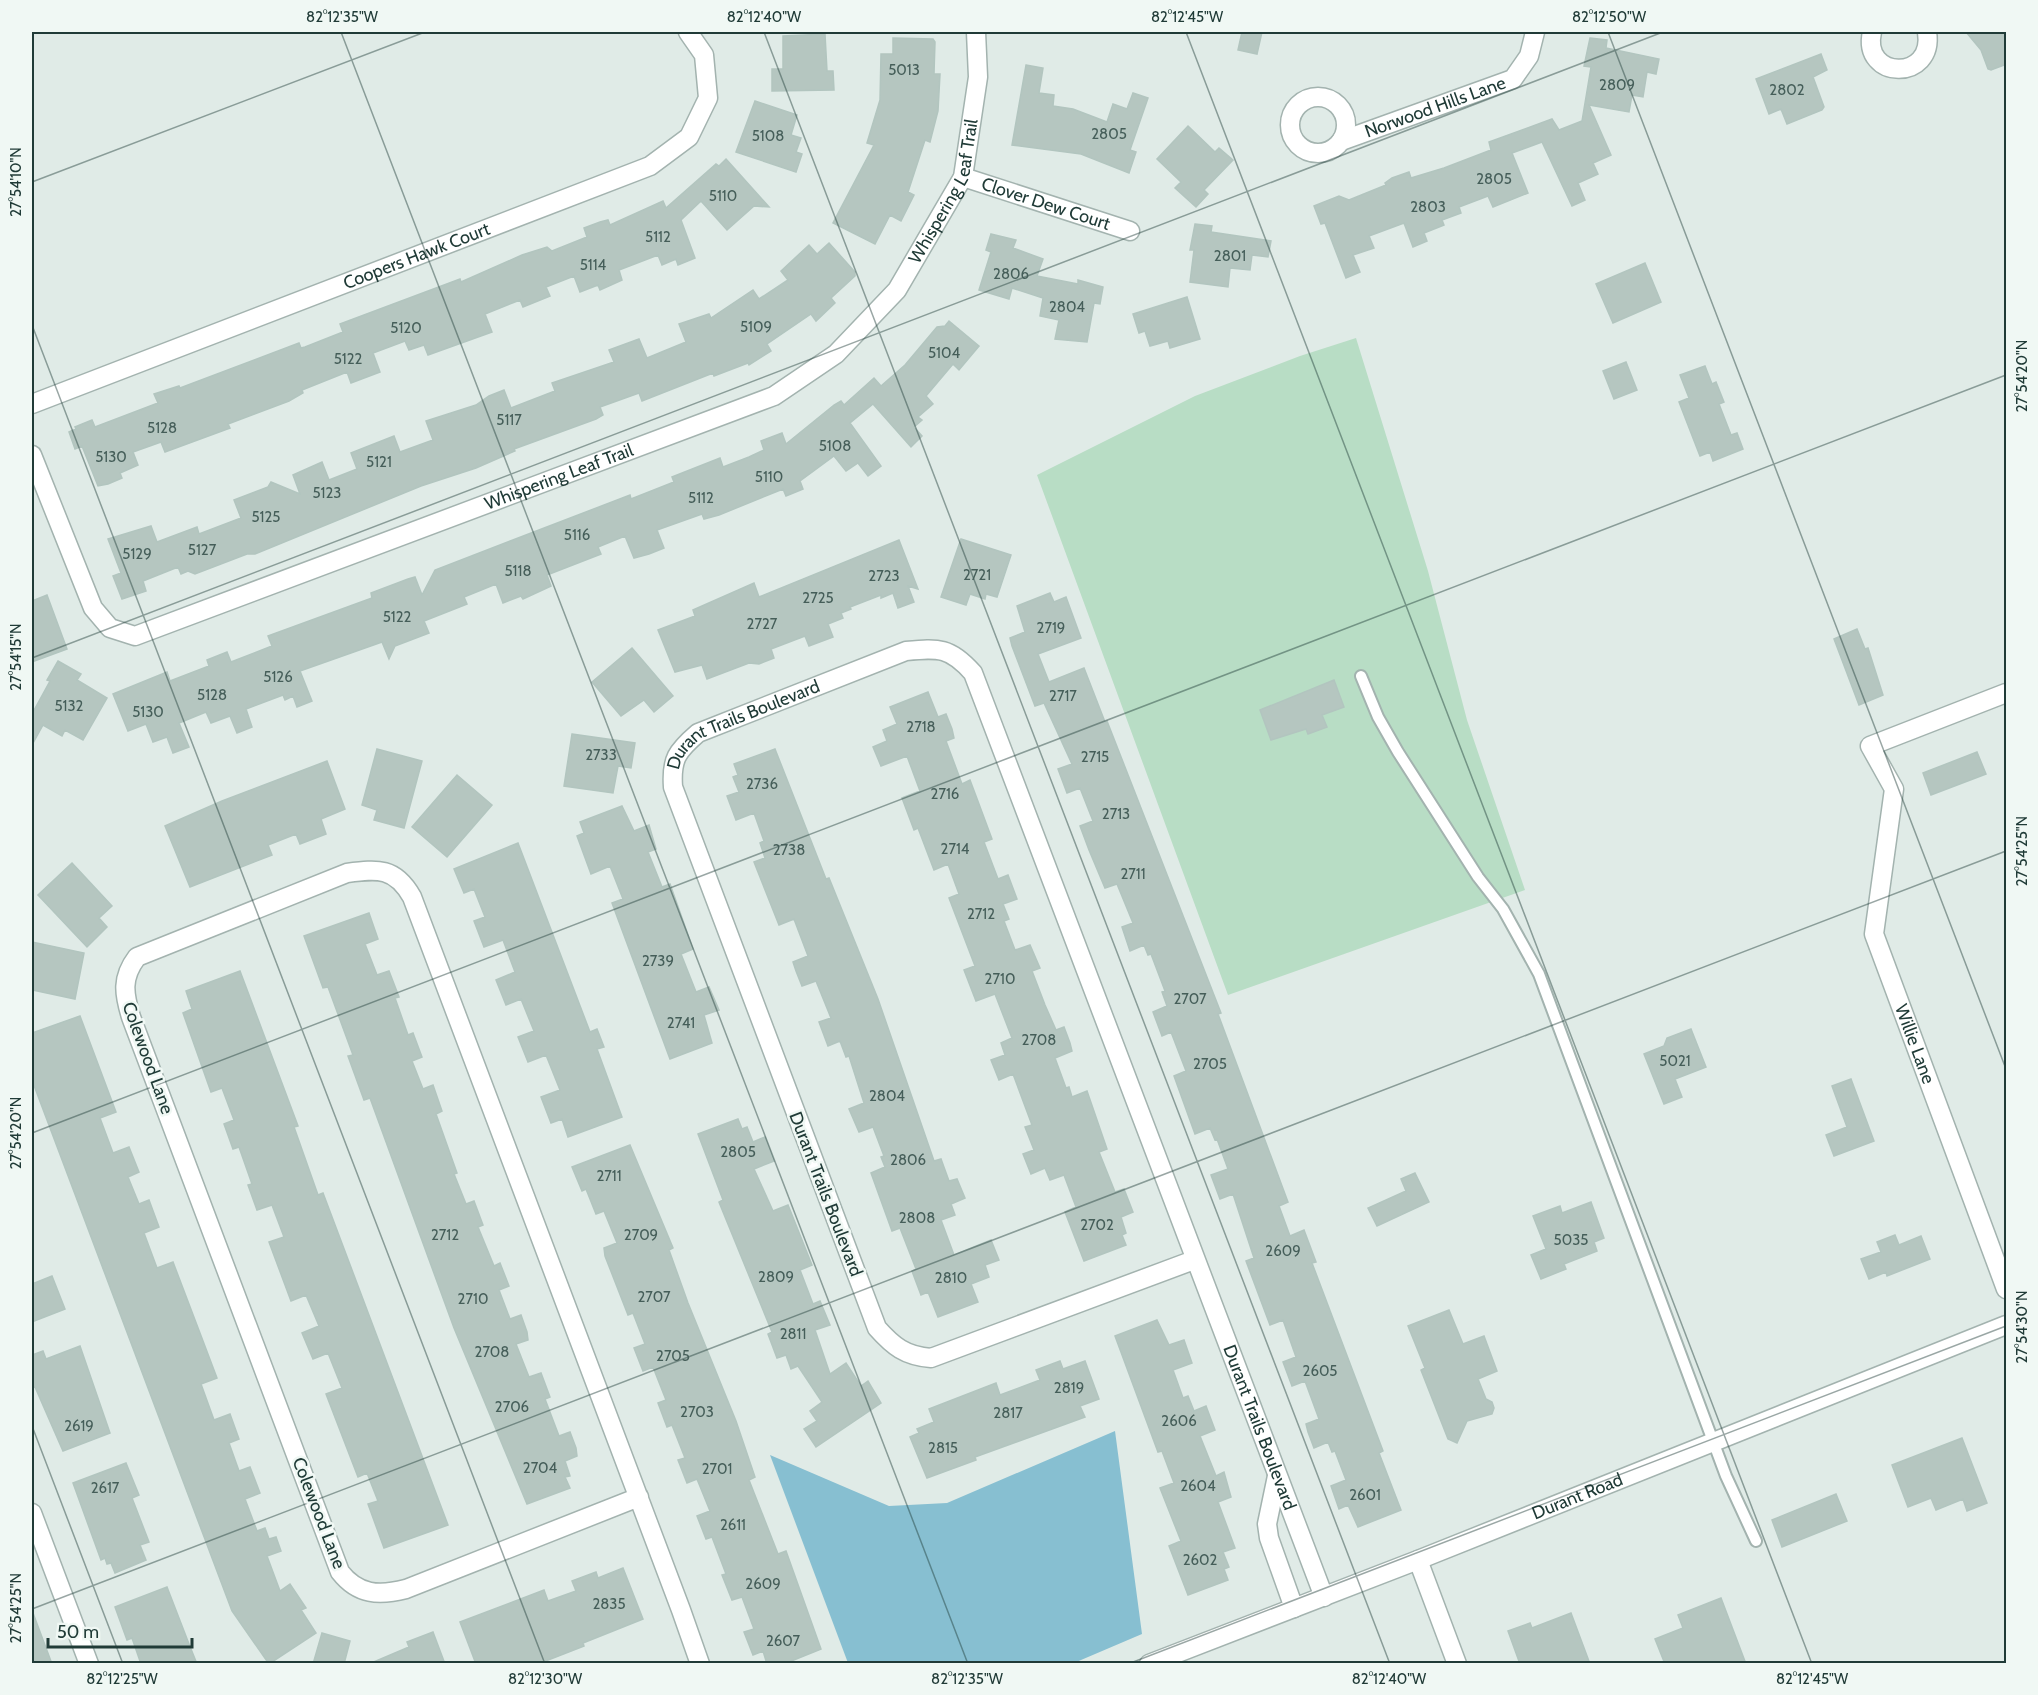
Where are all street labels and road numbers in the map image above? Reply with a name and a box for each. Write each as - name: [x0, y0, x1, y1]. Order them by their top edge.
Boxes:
- street label: Norwood Hills Lane: [1362, 72, 1509, 143]
- street label: Whispering Leaf Trail: [904, 117, 983, 268]
- street label: Clover Dew Court: [979, 173, 1113, 235]
- street label: Coopers Hawk Court: [340, 218, 493, 294]
- street label: Whispering Leaf Trail: [482, 439, 637, 515]
- street label: Durant Trails Boulevard: [662, 675, 823, 772]
- street label: Colewood Lane: [118, 999, 178, 1117]
- street label: Willie Lane: [1890, 1001, 1940, 1087]
- street label: Durant Trails Boulevard: [784, 1109, 868, 1279]
- street label: Durant Trails Boulevard: [1218, 1342, 1301, 1513]
- street label: Colewood Lane: [288, 1454, 350, 1572]
- street label: Durant Road: [1529, 1468, 1626, 1524]

